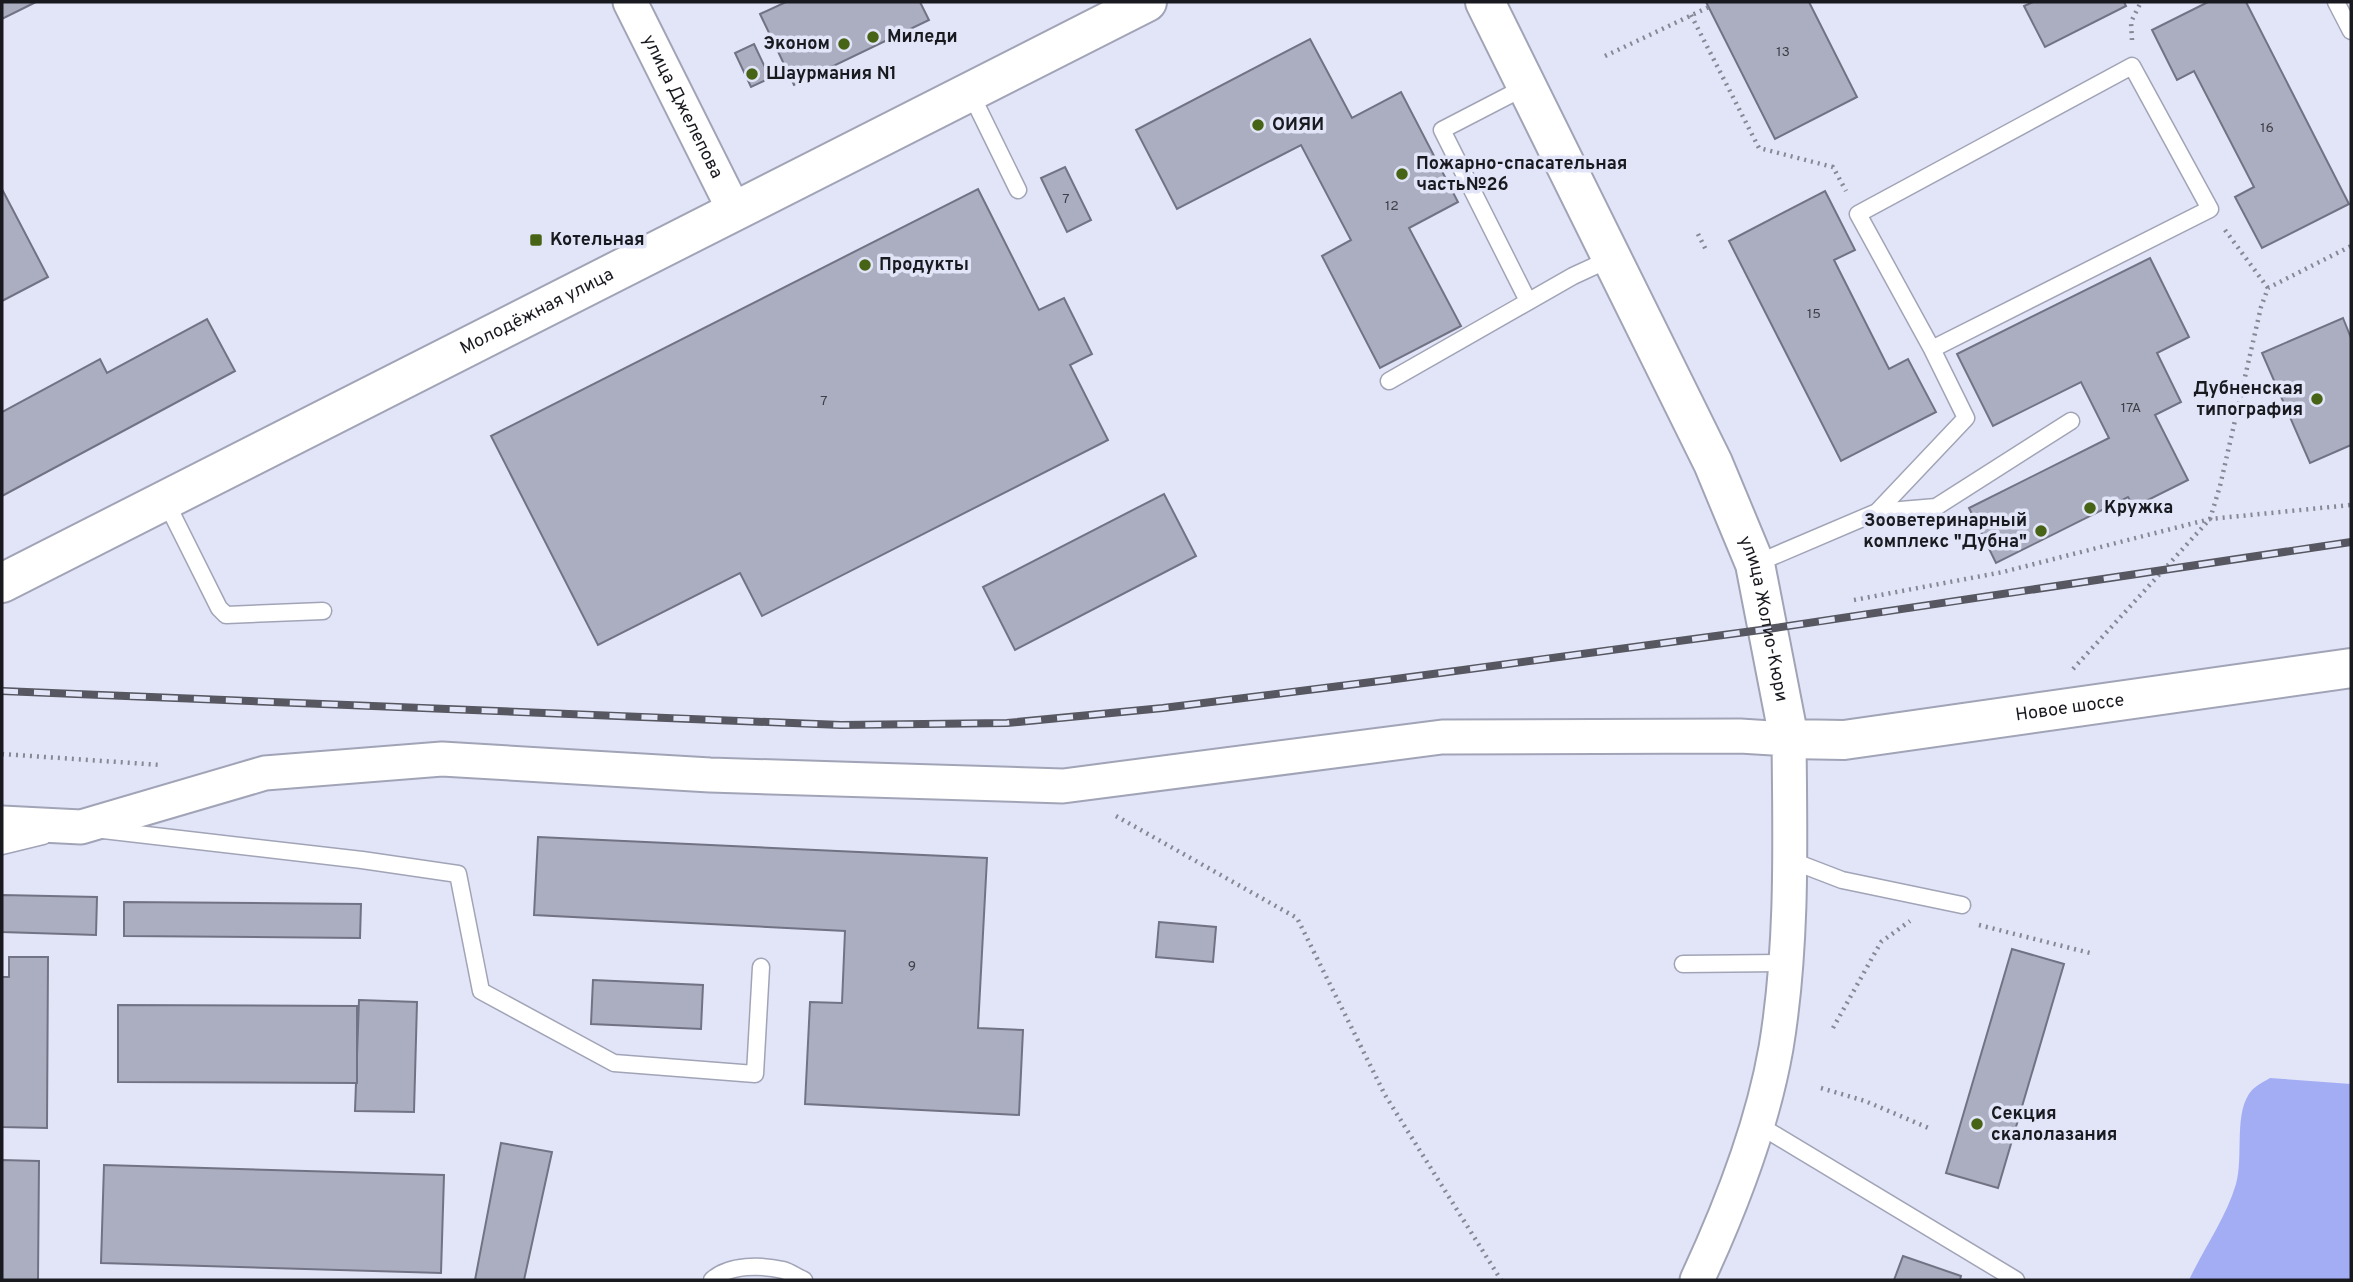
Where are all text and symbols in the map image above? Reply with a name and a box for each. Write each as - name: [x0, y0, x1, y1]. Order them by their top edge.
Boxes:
- place label: Миледи: [887, 26, 958, 49]
- marker: Миледи: [865, 29, 881, 45]
- street label: улица Джелепова: [637, 31, 728, 182]
- place label: Эконом: [764, 33, 830, 56]
- marker: Эконом: [836, 36, 852, 52]
- house number: 13: [1776, 44, 1790, 61]
- place label: Шаурмания N1: [766, 63, 897, 86]
- marker: Шаурмания N1: [744, 66, 760, 82]
- place label: ОИЯИ: [1272, 114, 1324, 137]
- marker: ОИЯИ: [1250, 117, 1266, 133]
- house number: 16: [2260, 120, 2274, 137]
- place label: Пожарно-спасательная часть№26: [1416, 153, 1627, 197]
- marker: Пожарно-спасательная часть№26: [1394, 166, 1410, 182]
- house number: 7: [1062, 191, 1070, 208]
- house number: 12: [1385, 198, 1399, 215]
- place label: Котельная: [550, 229, 645, 252]
- marker: Котельная: [528, 232, 544, 248]
- place label: Продукты: [879, 254, 969, 277]
- marker: Продукты: [857, 257, 873, 273]
- street label: Молодёжная улица: [456, 263, 618, 360]
- house number: 15: [1807, 306, 1821, 323]
- place label: Дубненская типография: [2193, 378, 2303, 422]
- marker: Дубненская типография: [2309, 391, 2325, 407]
- house number: 7: [820, 393, 828, 410]
- house number: 17А: [2121, 400, 2141, 417]
- place label: Кружка: [2104, 497, 2173, 520]
- marker: Кружка: [2082, 500, 2098, 516]
- place label: Зооветеринарный комплекс "Дубна": [1863, 510, 2027, 554]
- marker: Зооветеринарный комплекс "Дубна": [2033, 523, 2049, 539]
- street label: улица Жолио-Кюри: [1733, 532, 1793, 704]
- street label: Новое шоссе: [2014, 689, 2126, 727]
- house number: 9: [908, 958, 916, 975]
- place label: Секция скалолазания: [1991, 1103, 2117, 1147]
- marker: Секция скалолазания: [1969, 1116, 1985, 1132]

